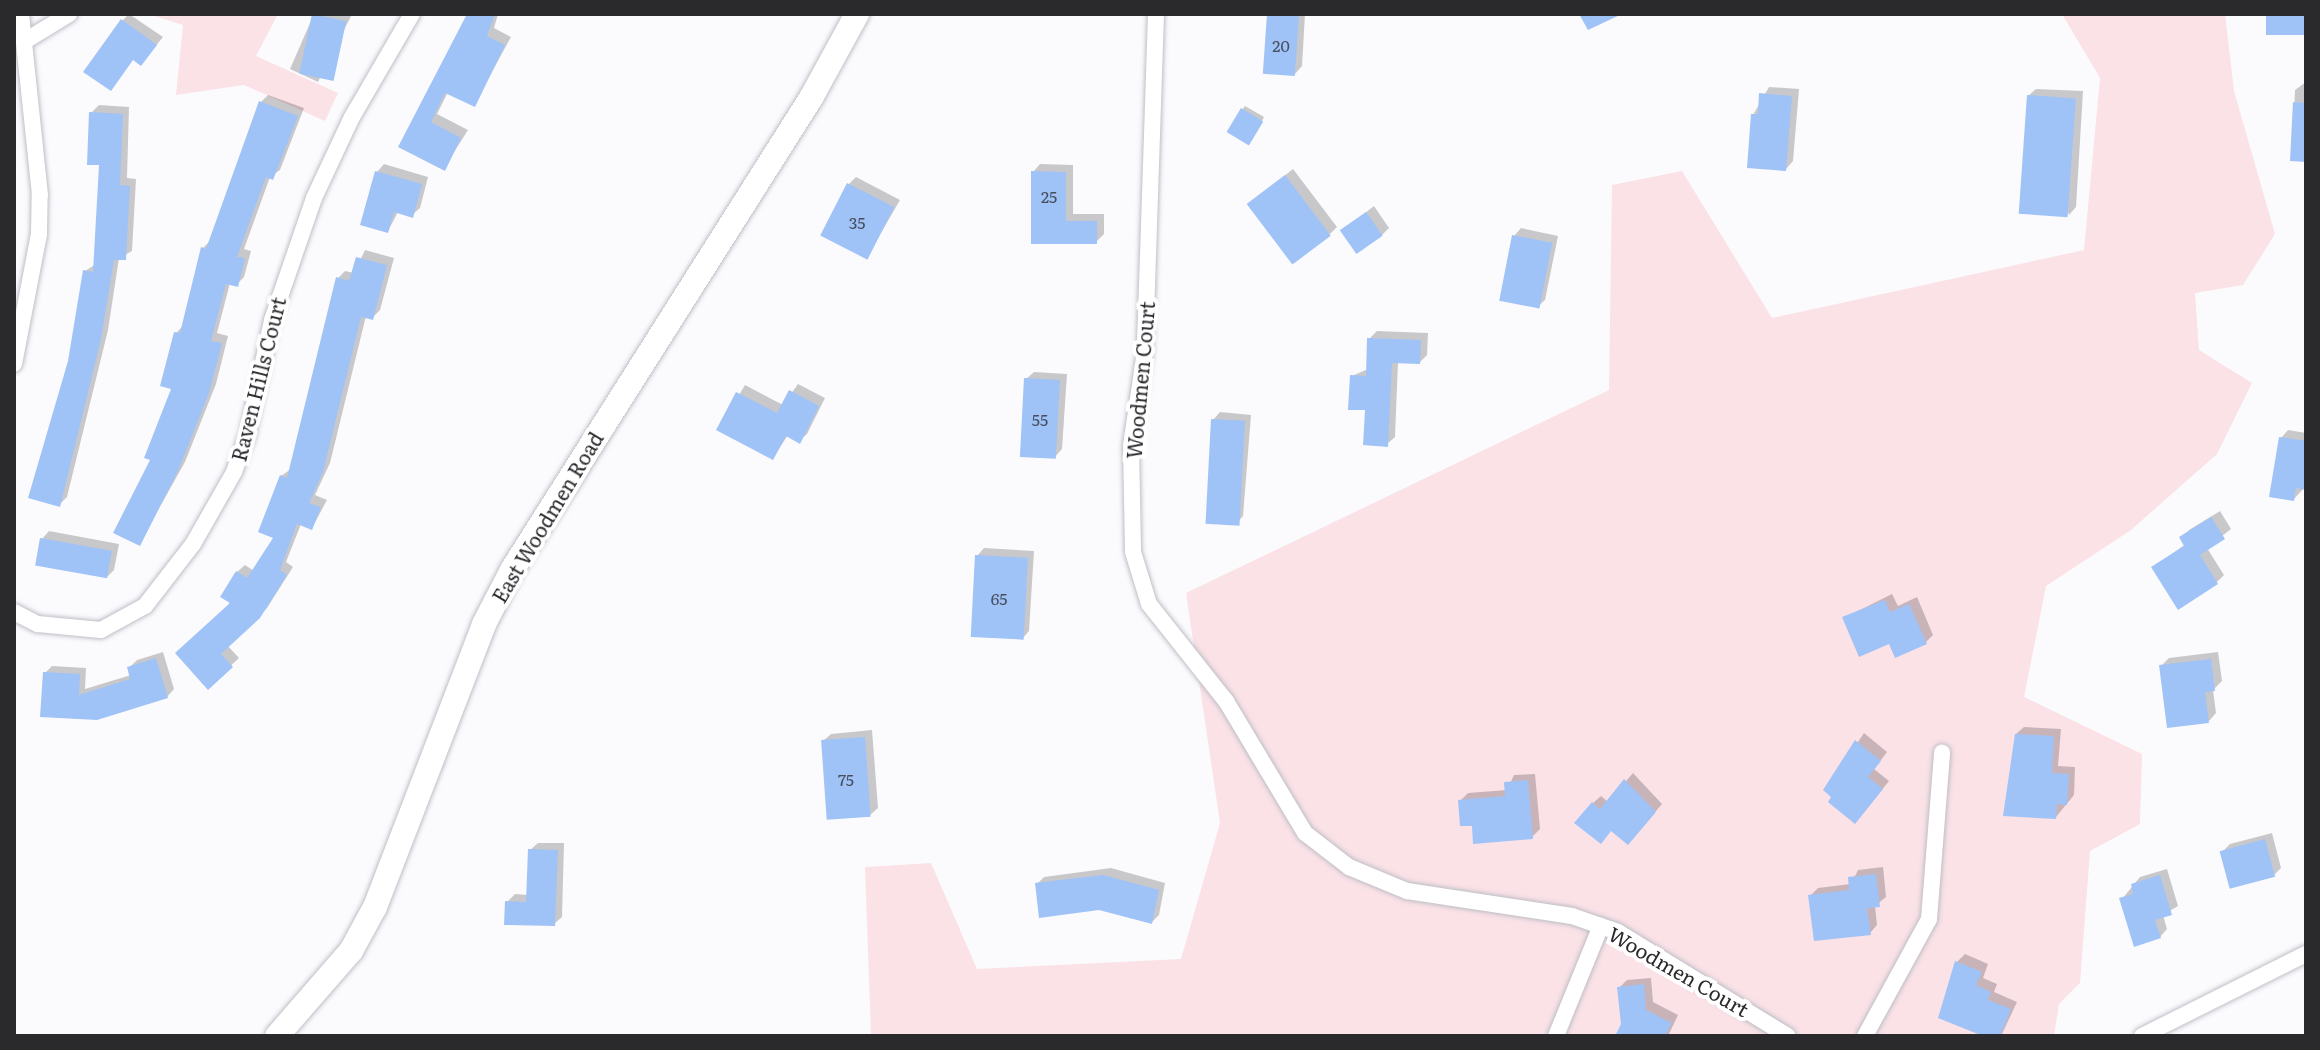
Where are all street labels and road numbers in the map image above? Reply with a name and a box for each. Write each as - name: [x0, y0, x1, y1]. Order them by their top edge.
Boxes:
- street label: Raven Hills Court: [226, 294, 290, 464]
- street label: Woodmen Court: [1121, 300, 1159, 460]
- street label: East Woodmen Road: [486, 427, 608, 607]
- street label: Woodmen Court: [1605, 921, 1753, 1021]

